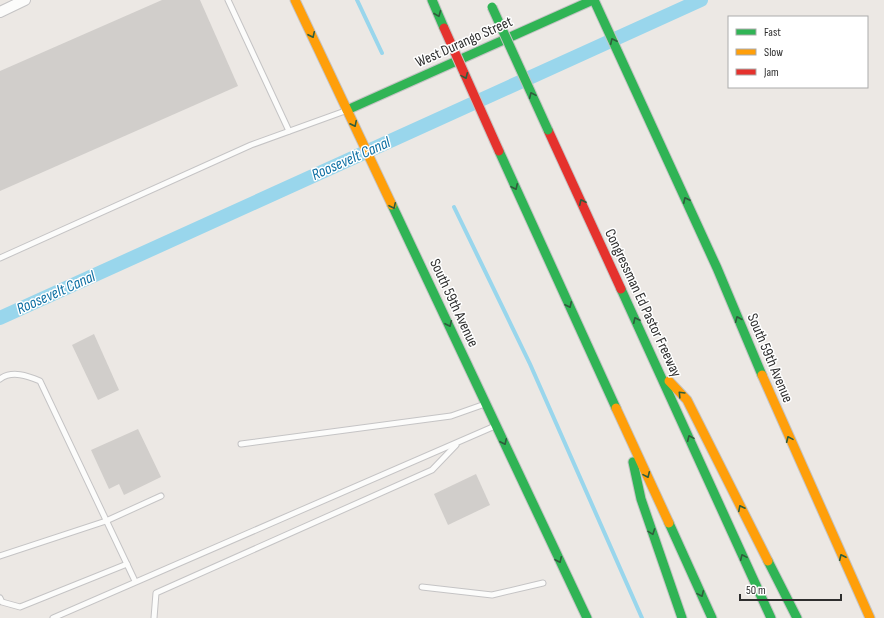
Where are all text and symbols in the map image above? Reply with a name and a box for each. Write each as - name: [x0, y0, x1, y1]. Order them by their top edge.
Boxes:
- one-way arrow: [433, 9, 441, 17]
- street label: West Durango Street: [413, 12, 516, 72]
- legend: [728, 16, 868, 88]
- text: Fast: [764, 25, 781, 40]
- one-way arrow: [307, 31, 315, 39]
- one-way arrow: [610, 37, 618, 45]
- text: Slow: [764, 45, 783, 60]
- text: Jam: [763, 65, 779, 80]
- one-way arrow: [460, 72, 468, 80]
- one-way arrow: [529, 91, 537, 99]
- one-way arrow: [349, 120, 357, 127]
- water label: Roosevelt Canal: [309, 133, 394, 185]
- one-way arrow: [510, 183, 518, 190]
- one-way arrow: [683, 196, 691, 204]
- one-way arrow: [578, 199, 586, 206]
- one-way arrow: [389, 203, 397, 210]
- street label: Congressman Ed Pastor Freeway: [600, 226, 686, 380]
- street label: South 59th Avenue: [425, 256, 483, 350]
- water label: Roosevelt Canal: [14, 267, 99, 319]
- one-way arrow: [565, 301, 573, 308]
- street label: South 59th Avenue: [743, 311, 797, 405]
- one-way arrow: [735, 315, 743, 322]
- one-way arrow: [633, 317, 641, 325]
- one-way arrow: [444, 321, 452, 328]
- one-way arrow: [679, 391, 686, 398]
- one-way arrow: [687, 435, 695, 443]
- one-way arrow: [785, 435, 793, 442]
- one-way arrow: [499, 438, 507, 445]
- one-way arrow: [643, 472, 651, 479]
- one-way arrow: [739, 505, 746, 512]
- one-way arrow: [648, 529, 656, 536]
- one-way arrow: [740, 554, 748, 561]
- one-way arrow: [839, 554, 847, 561]
- one-way arrow: [554, 555, 562, 563]
- scale bar: [740, 576, 841, 602]
- text: 50 m: [746, 583, 766, 598]
- one-way arrow: [696, 589, 704, 597]

